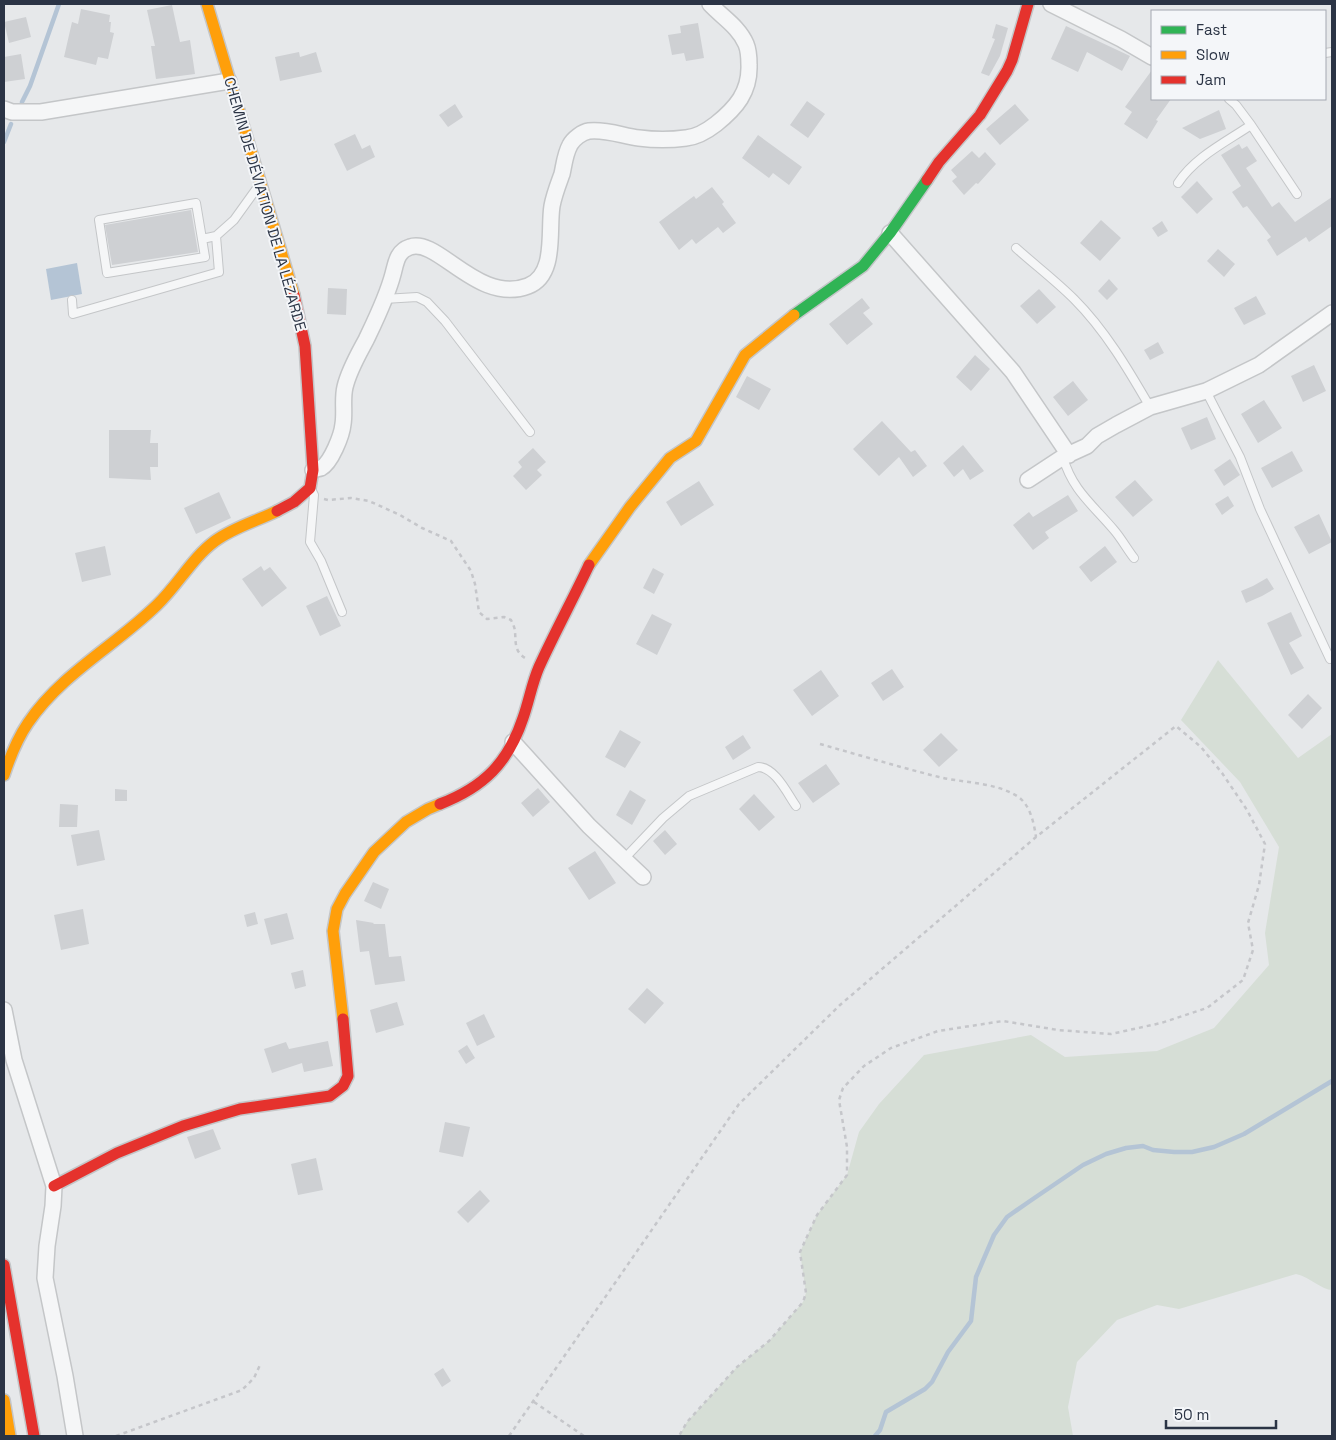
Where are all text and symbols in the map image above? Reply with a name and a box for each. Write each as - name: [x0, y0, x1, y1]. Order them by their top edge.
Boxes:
- legend: [1151, 10, 1326, 100]
- text: Fast: [1196, 20, 1227, 39]
- text: Slow: [1196, 45, 1230, 64]
- text: Jam: [1196, 70, 1226, 89]
- street label: CHEMIN DE DÉVIATION DE LA LÉZARDE: [220, 75, 311, 333]
- scale bar: [1166, 1398, 1276, 1430]
- text: 50 m: [1174, 1405, 1209, 1424]

